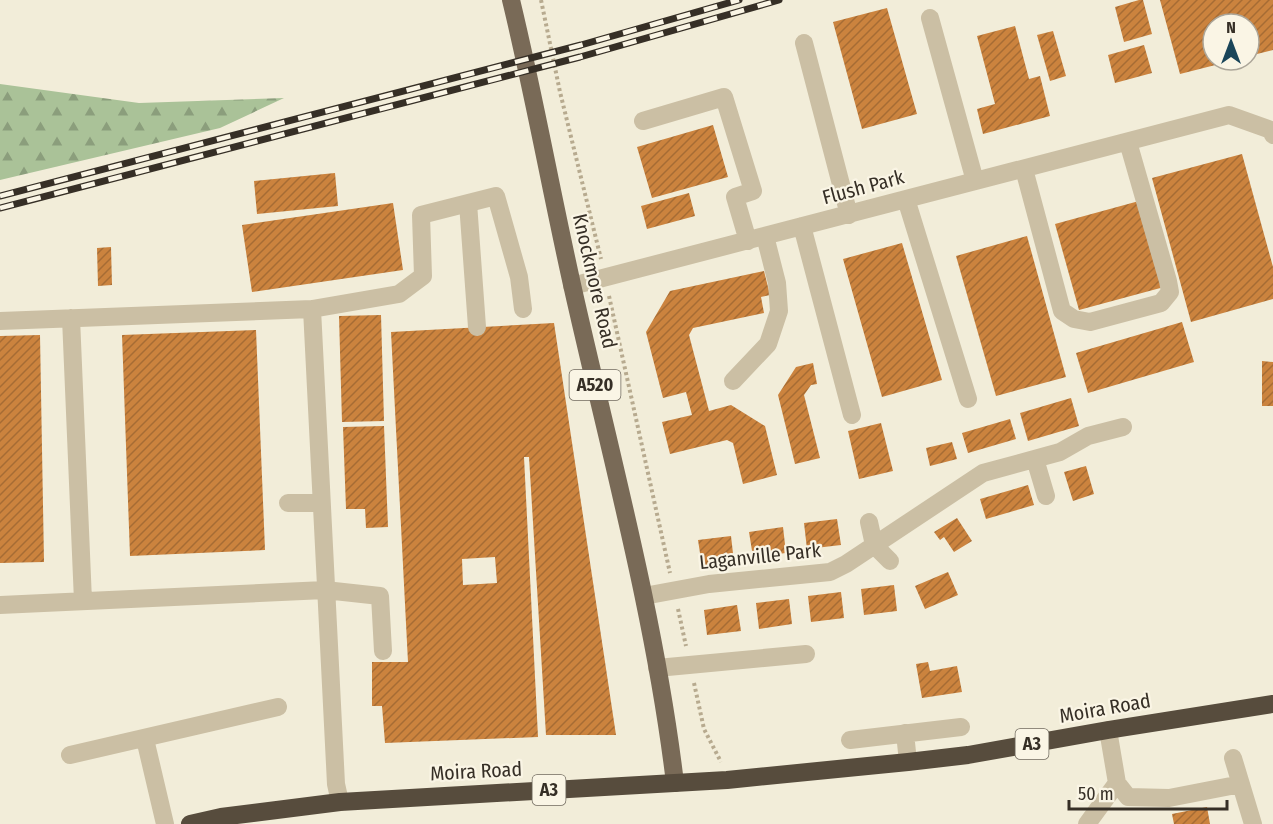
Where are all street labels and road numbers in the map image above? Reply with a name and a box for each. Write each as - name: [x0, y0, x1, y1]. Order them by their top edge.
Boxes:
- street label: Flush Park: [820, 164, 907, 209]
- street label: Knockmore Road: [568, 211, 622, 351]
- road number: A520: [570, 370, 620, 400]
- street label: Laganville Park: [698, 538, 823, 574]
- street label: Moira Road: [1058, 688, 1152, 728]
- road number: A3: [1016, 729, 1048, 759]
- street label: Moira Road: [429, 757, 523, 785]
- road number: A3: [532, 775, 566, 805]

